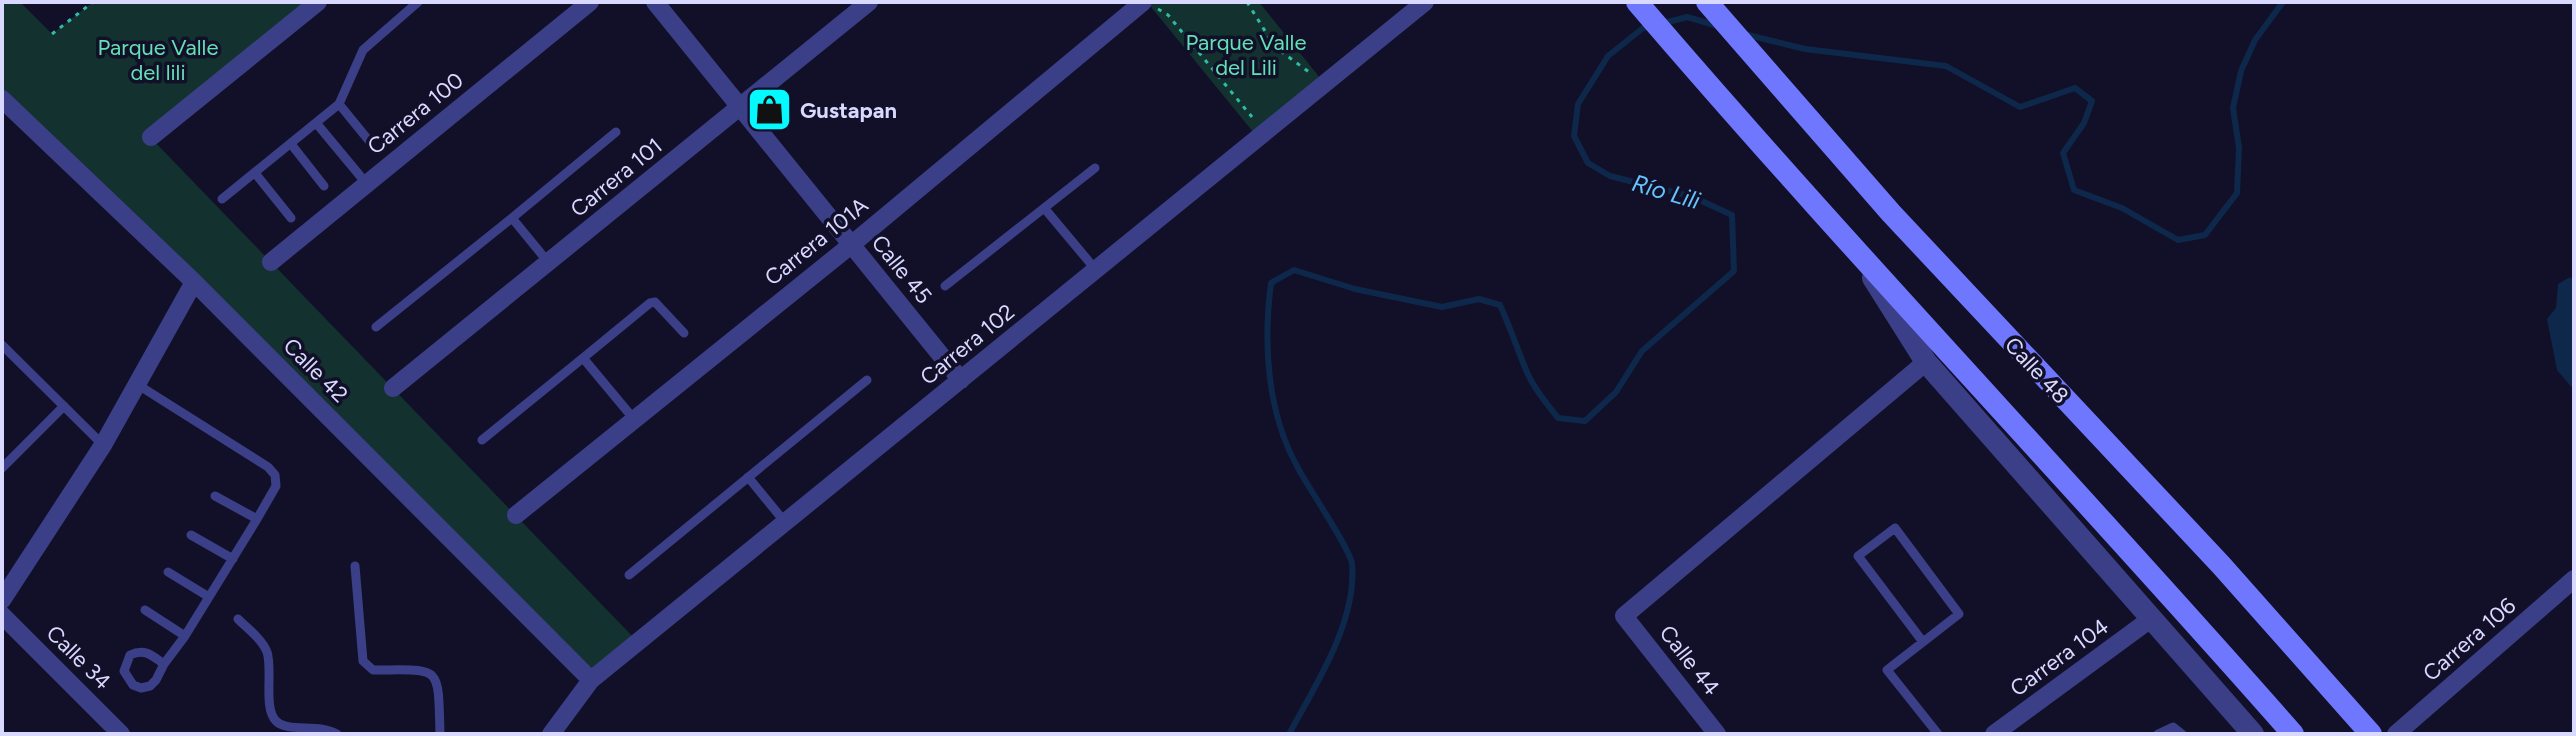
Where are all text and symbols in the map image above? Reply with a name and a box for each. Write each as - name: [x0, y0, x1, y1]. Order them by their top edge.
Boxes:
- park label: Parque Valle del Lili: [1186, 29, 1306, 81]
- park label: Parque Valle del lili: [98, 34, 218, 86]
- street label: Carrera 100: [362, 67, 469, 160]
- shop icon: Gustapan: [745, 86, 793, 134]
- place label: Gustapan: [800, 97, 897, 124]
- street label: Carrera 101: [565, 132, 668, 223]
- water label: Río Lili: [1629, 168, 1704, 215]
- street label: Carrera 101A: [759, 191, 874, 291]
- street label: Calle 45: [866, 230, 937, 309]
- street label: Carrera 102: [915, 298, 1020, 391]
- street label: Calle 48: [1999, 331, 2074, 409]
- street label: Calle 42: [278, 332, 354, 408]
- street label: Carrera 106: [2418, 592, 2521, 687]
- street label: Carrera 104: [2005, 613, 2114, 702]
- street label: Calle 34: [41, 620, 116, 695]
- street label: Calle 44: [1654, 620, 1725, 701]

